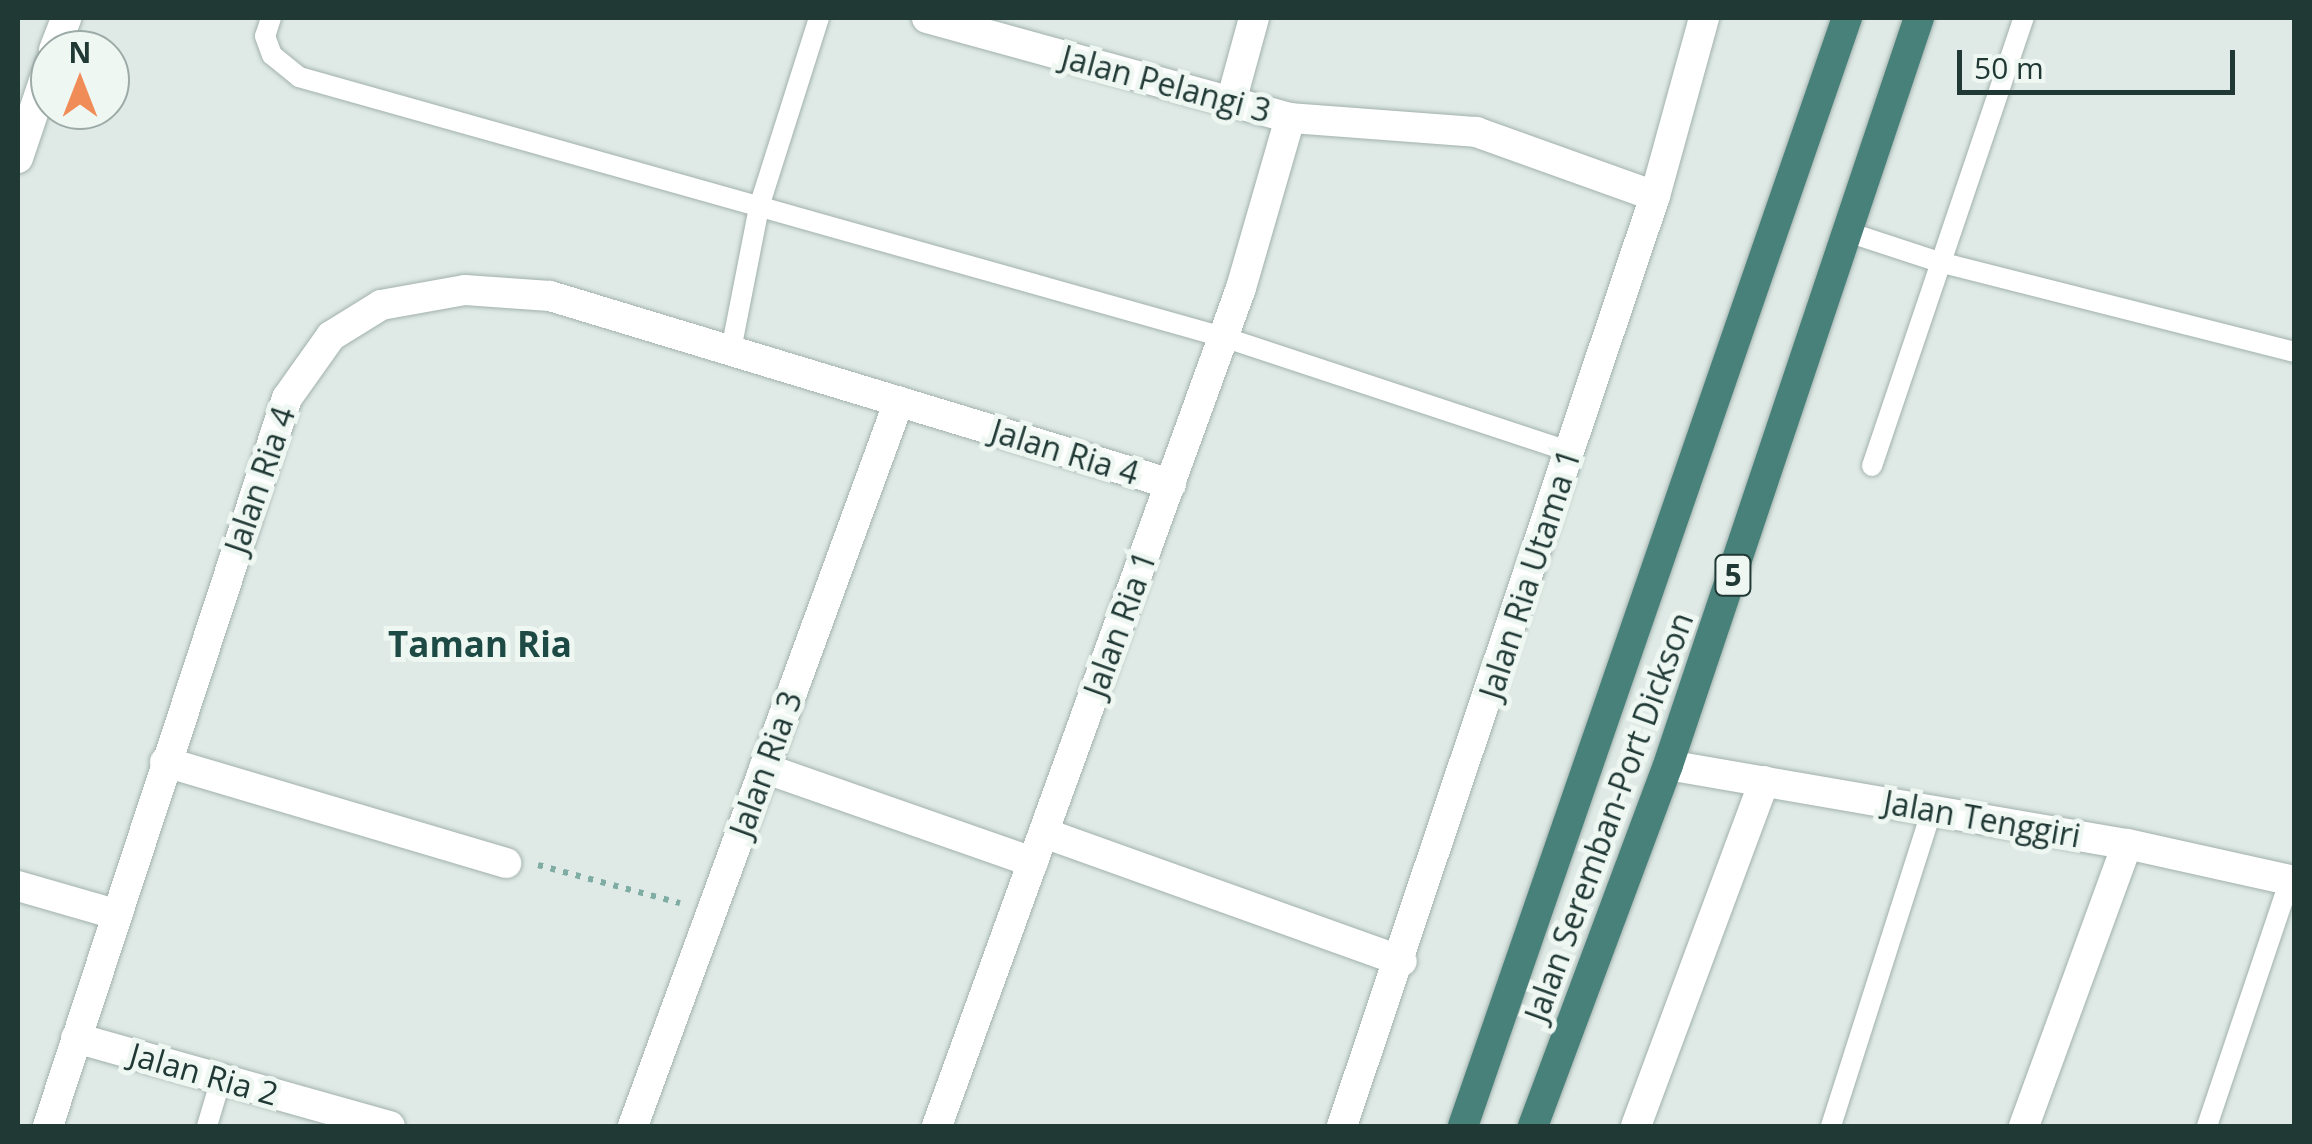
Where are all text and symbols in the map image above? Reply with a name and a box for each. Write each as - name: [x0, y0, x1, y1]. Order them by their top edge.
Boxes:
- north arrow: [30, 30, 130, 130]
- scale bar: [1962, 30, 2240, 92]
- text: N: [69, 33, 91, 71]
- street label: Jalan Pelangi 3: [1057, 38, 1275, 130]
- text: 50 m: [1974, 47, 2044, 88]
- street label: Jalan Ria 4: [217, 402, 303, 558]
- street label: Jalan Ria 4: [987, 411, 1143, 493]
- street label: Jalan Ria Utama 1: [1471, 444, 1589, 704]
- street label: Jalan Ria 1: [1076, 546, 1164, 702]
- road number: 5: [1713, 550, 1753, 600]
- street label: Jalan Seremban-Port Dickson: [1517, 607, 1701, 1027]
- district label: Taman Ria: [388, 623, 572, 665]
- street label: Jalan Ria 3: [722, 686, 810, 842]
- street label: Jalan Tenggiri: [1880, 783, 2084, 855]
- street label: Jalan Ria 2: [125, 1035, 283, 1113]

